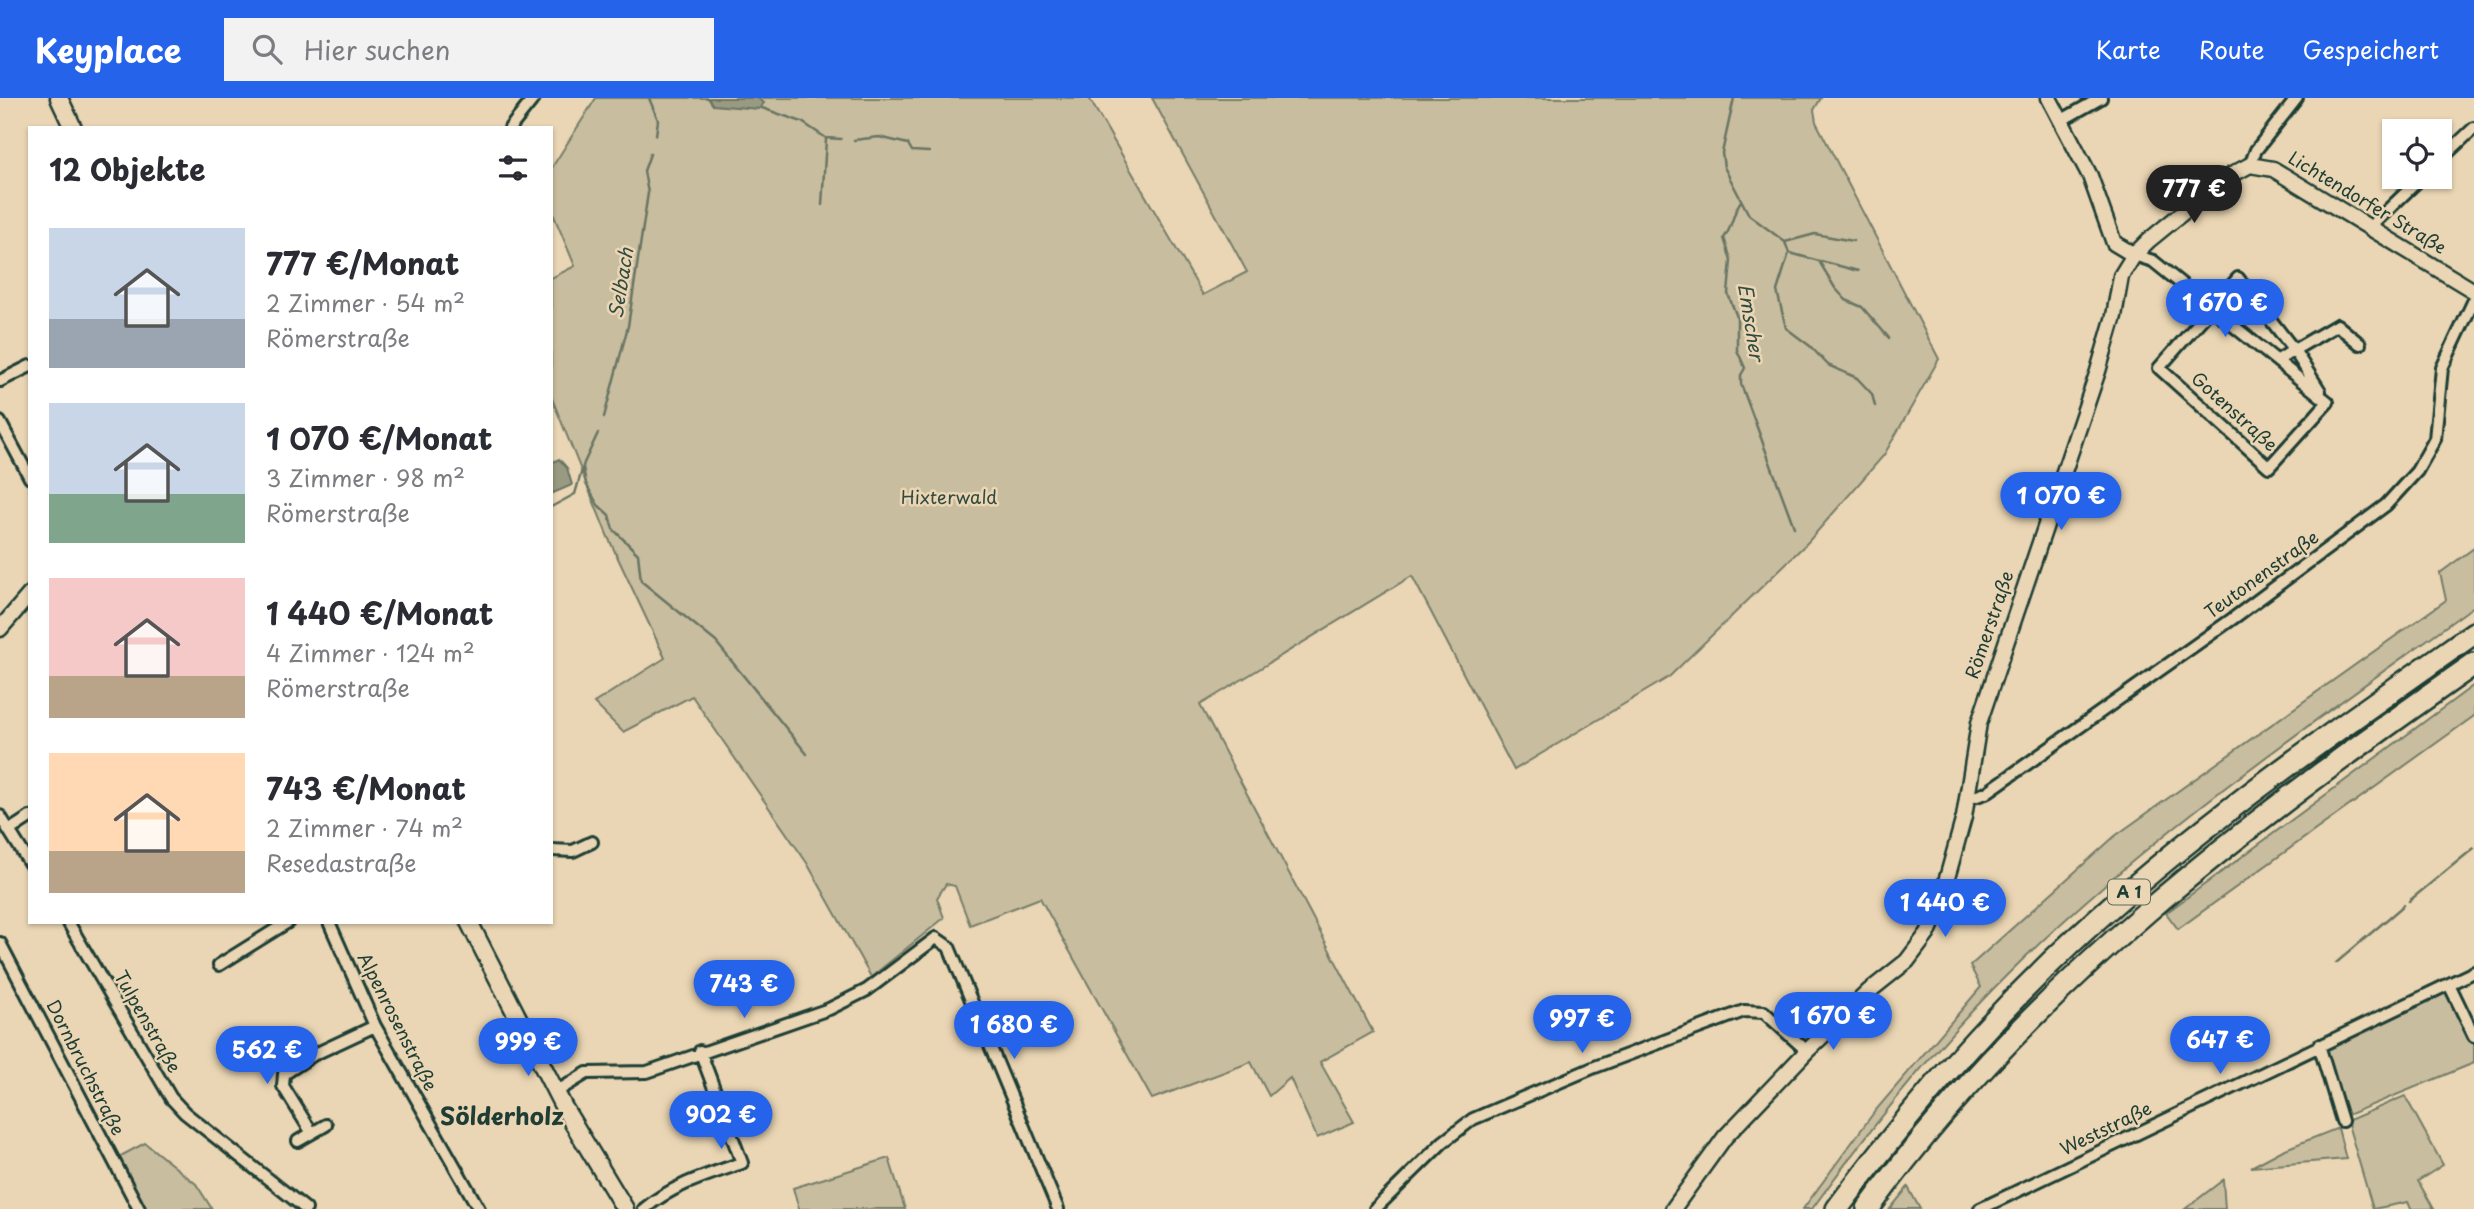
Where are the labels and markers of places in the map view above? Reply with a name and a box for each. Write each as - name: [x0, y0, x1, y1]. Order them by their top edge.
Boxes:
- pin: 777 €: [2145, 166, 2243, 225]
- pin: 1 670 €: [2160, 280, 2290, 339]
- pin: 1 070 €: [1996, 472, 2126, 532]
- pin: 1 440 €: [1880, 880, 2010, 939]
- pin: 743 €: [695, 960, 793, 1020]
- pin: 1 670 €: [1768, 992, 1898, 1052]
- pin: 997 €: [1533, 996, 1631, 1055]
- pin: 1 680 €: [949, 1002, 1079, 1061]
- pin: 647 €: [2171, 1016, 2269, 1076]
- pin: 999 €: [479, 1018, 577, 1078]
- pin: 562 €: [218, 1026, 316, 1086]
- pin: 902 €: [672, 1091, 770, 1151]

